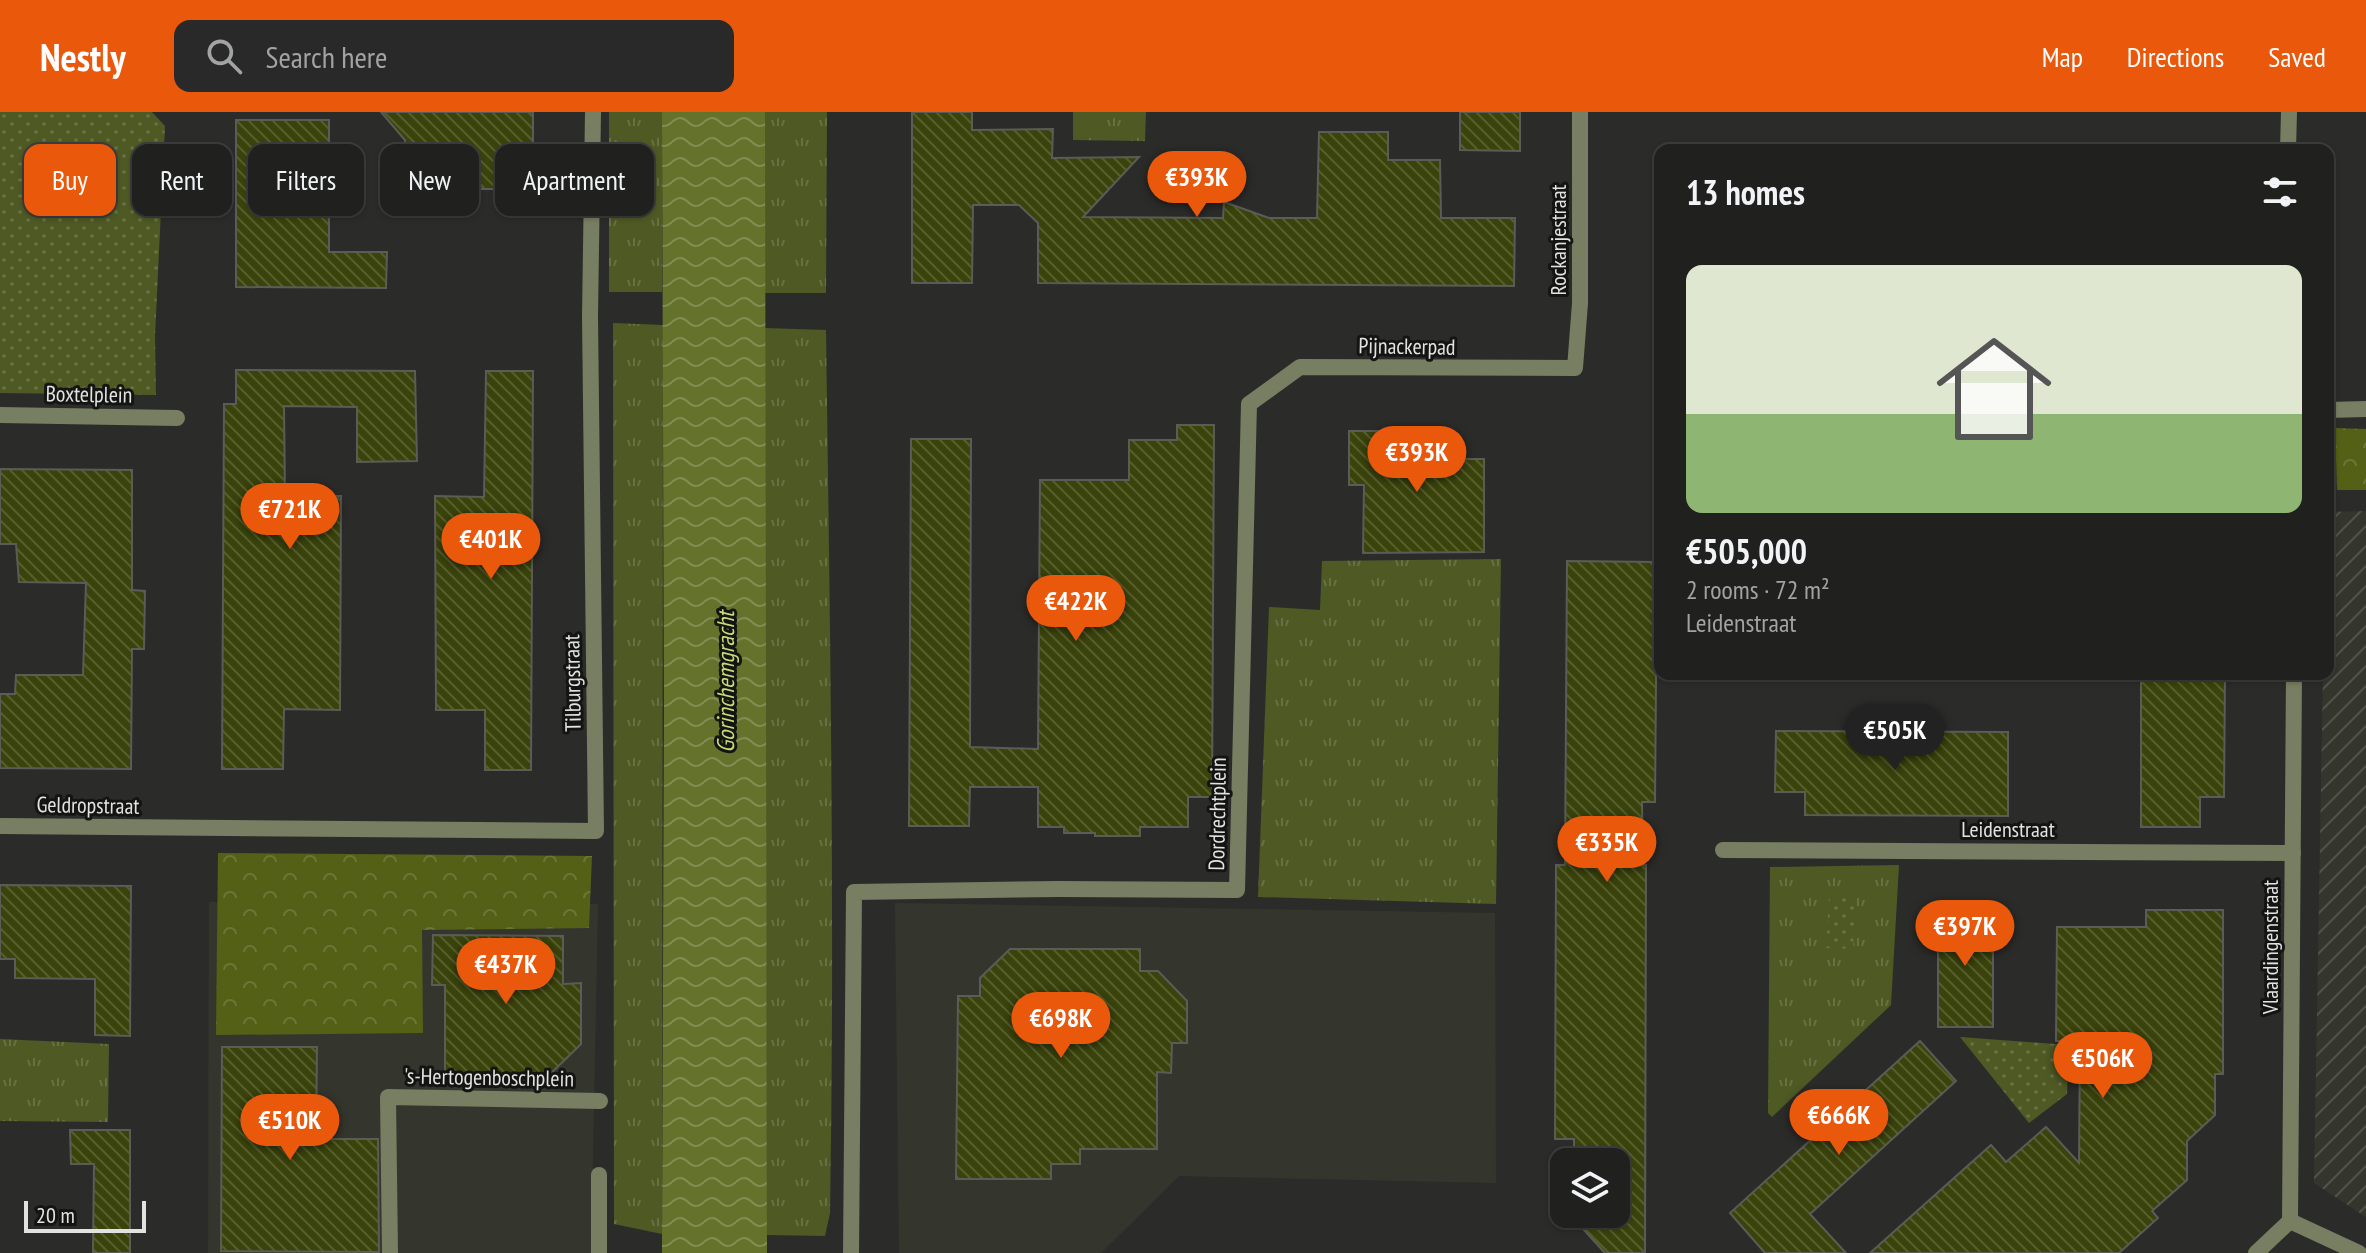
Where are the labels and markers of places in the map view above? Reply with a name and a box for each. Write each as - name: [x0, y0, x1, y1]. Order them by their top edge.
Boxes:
- pin: €393K: [1141, 151, 1253, 219]
- pin: €393K: [1361, 426, 1473, 494]
- pin: €721K: [234, 483, 346, 551]
- pin: €401K: [435, 513, 547, 581]
- pin: €422K: [1020, 575, 1132, 643]
- pin: €505K: [1839, 704, 1951, 772]
- pin: €335K: [1551, 816, 1663, 884]
- pin: €397K: [1909, 900, 2021, 968]
- pin: €437K: [450, 938, 562, 1006]
- pin: €698K: [1005, 992, 1117, 1060]
- pin: €506K: [2047, 1032, 2159, 1100]
- pin: €666K: [1783, 1089, 1895, 1157]
- pin: €510K: [234, 1094, 346, 1162]

